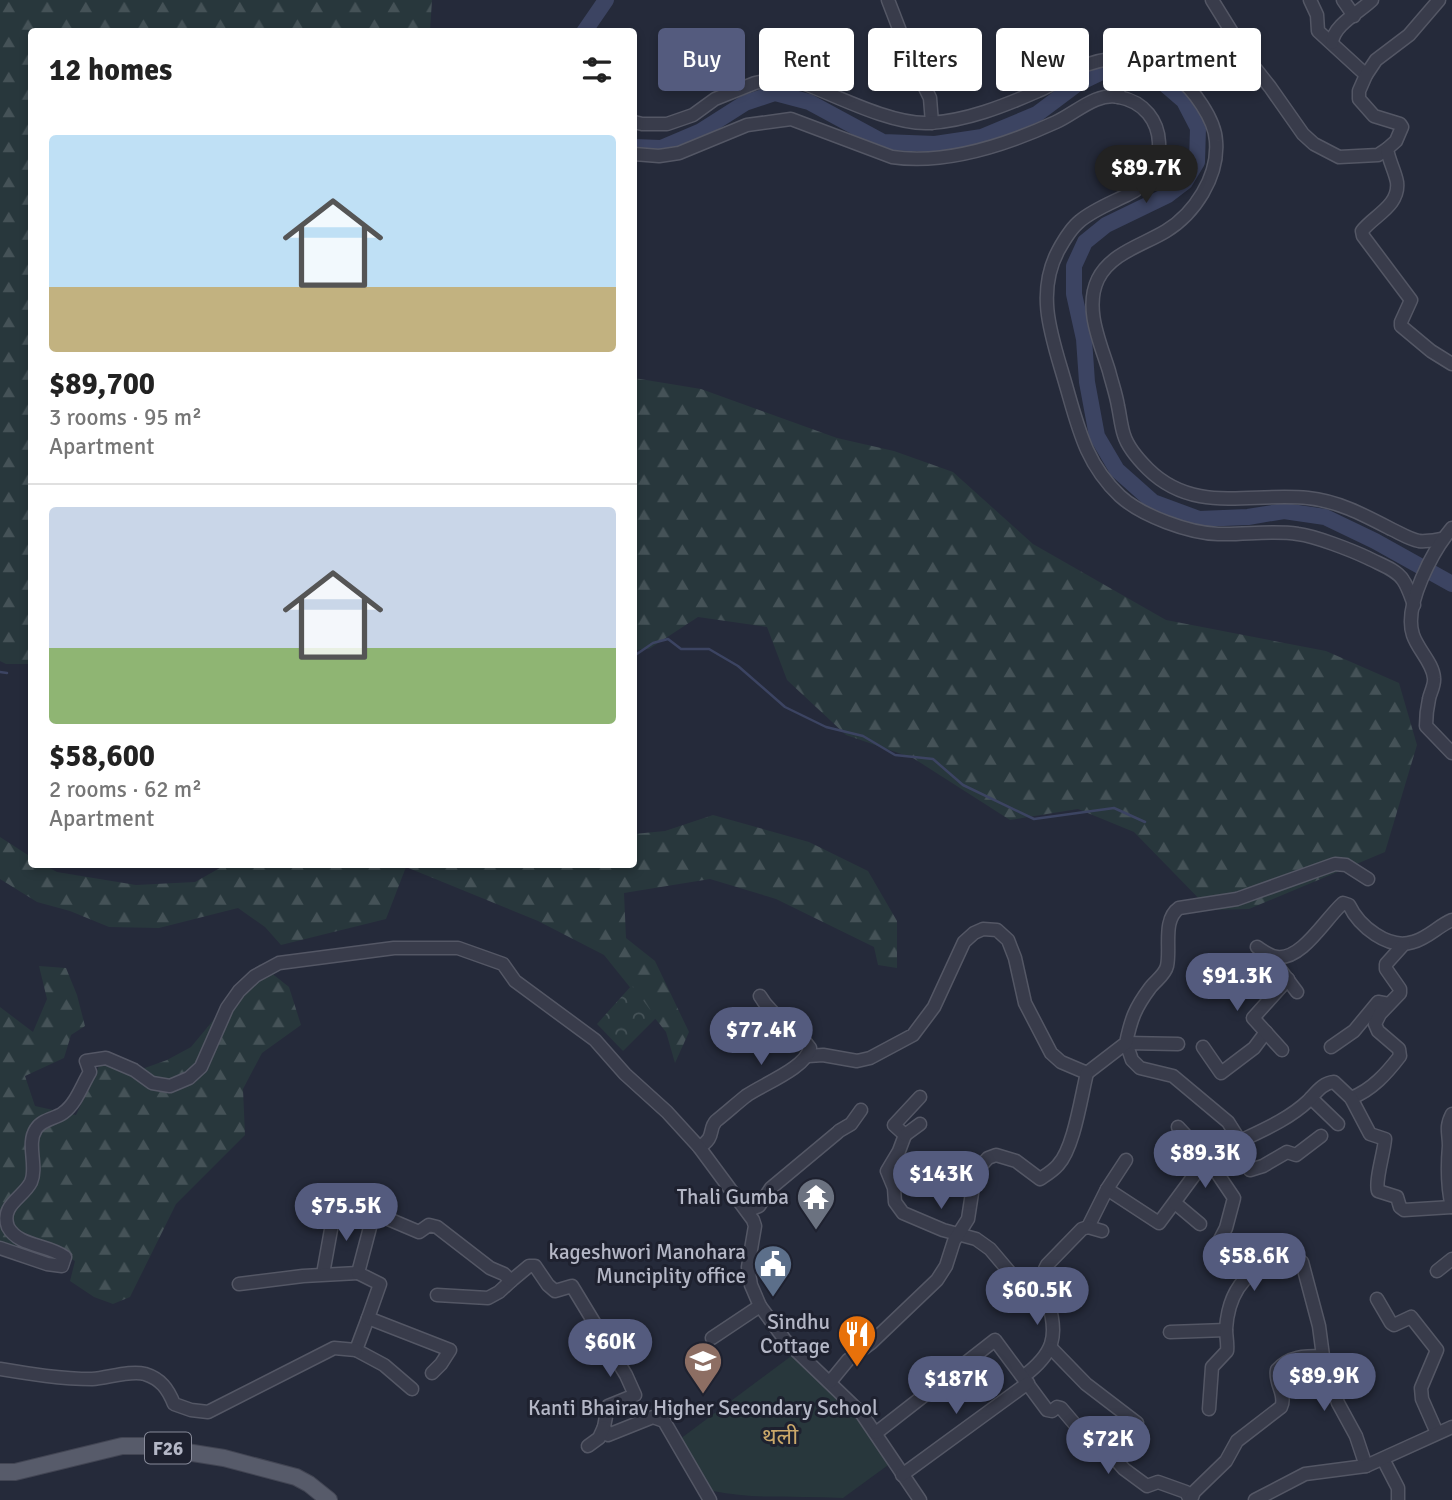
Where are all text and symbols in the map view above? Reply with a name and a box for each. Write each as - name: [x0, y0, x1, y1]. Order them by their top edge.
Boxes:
- chip: Buy: [658, 28, 745, 91]
- chip: Rent: [759, 28, 854, 91]
- chip: Filters: [868, 28, 982, 91]
- chip: New: [996, 28, 1089, 91]
- chip: Apartment: [1103, 28, 1261, 91]
- icon: filters: [578, 51, 616, 89]
- text: 12 homes: [49, 52, 172, 89]
- pin: $89.7K: [1089, 146, 1203, 205]
- text: $89.7K: [1111, 153, 1181, 182]
- icon: home: [270, 180, 396, 306]
- text: $89,700: [49, 366, 155, 403]
- text: 3 rooms · 95 m²: [49, 403, 202, 432]
- text: Apartment: [49, 432, 154, 461]
- icon: home: [270, 552, 396, 678]
- text: $58,600: [49, 738, 155, 775]
- text: 2 rooms · 62 m²: [49, 775, 202, 804]
- text: Apartment: [49, 804, 154, 833]
- pin: $91.3K: [1180, 954, 1294, 1013]
- text: $91.3K: [1202, 961, 1272, 990]
- pin: $77.4K: [704, 1007, 818, 1067]
- text: $77.4K: [726, 1015, 796, 1044]
- pin: $89.3K: [1148, 1130, 1262, 1190]
- text: $89.3K: [1170, 1138, 1240, 1167]
- pin: $143K: [892, 1152, 990, 1211]
- text: $143K: [909, 1159, 973, 1188]
- temple icon: Thali Gumba: [795, 1176, 837, 1231]
- pin: $75.5K: [289, 1184, 403, 1243]
- place label: Thali Gumba: [677, 1184, 789, 1210]
- text: $75.5K: [311, 1191, 381, 1220]
- pin: $58.6K: [1197, 1234, 1311, 1293]
- place label: kageshwori Manohara Munciplity office: [549, 1239, 746, 1289]
- text: $58.6K: [1219, 1241, 1289, 1270]
- public building icon: kageshwori Manohara Munciplity office: [752, 1243, 794, 1298]
- pin: $60.5K: [980, 1268, 1094, 1327]
- text: $60.5K: [1002, 1275, 1072, 1304]
- place label: Sindhu Cottage: [760, 1309, 830, 1359]
- restaurant icon: Sindhu Cottage: [836, 1313, 878, 1368]
- pin: $60K: [569, 1320, 651, 1379]
- text: $60K: [584, 1327, 636, 1356]
- school or university icon: Kanti Bhairav Higher Secondary School: [682, 1340, 724, 1395]
- pin: $89.9K: [1267, 1354, 1381, 1413]
- pin: $187K: [907, 1356, 1005, 1416]
- text: $89.9K: [1289, 1361, 1359, 1390]
- text: $187K: [924, 1364, 988, 1393]
- place label: Kanti Bhairav Higher Secondary School: [528, 1395, 878, 1421]
- pin: $72K: [1067, 1416, 1149, 1476]
- district label: थली: [762, 1422, 799, 1451]
- text: $72K: [1082, 1424, 1134, 1453]
- road number: F26: [145, 1432, 191, 1464]

